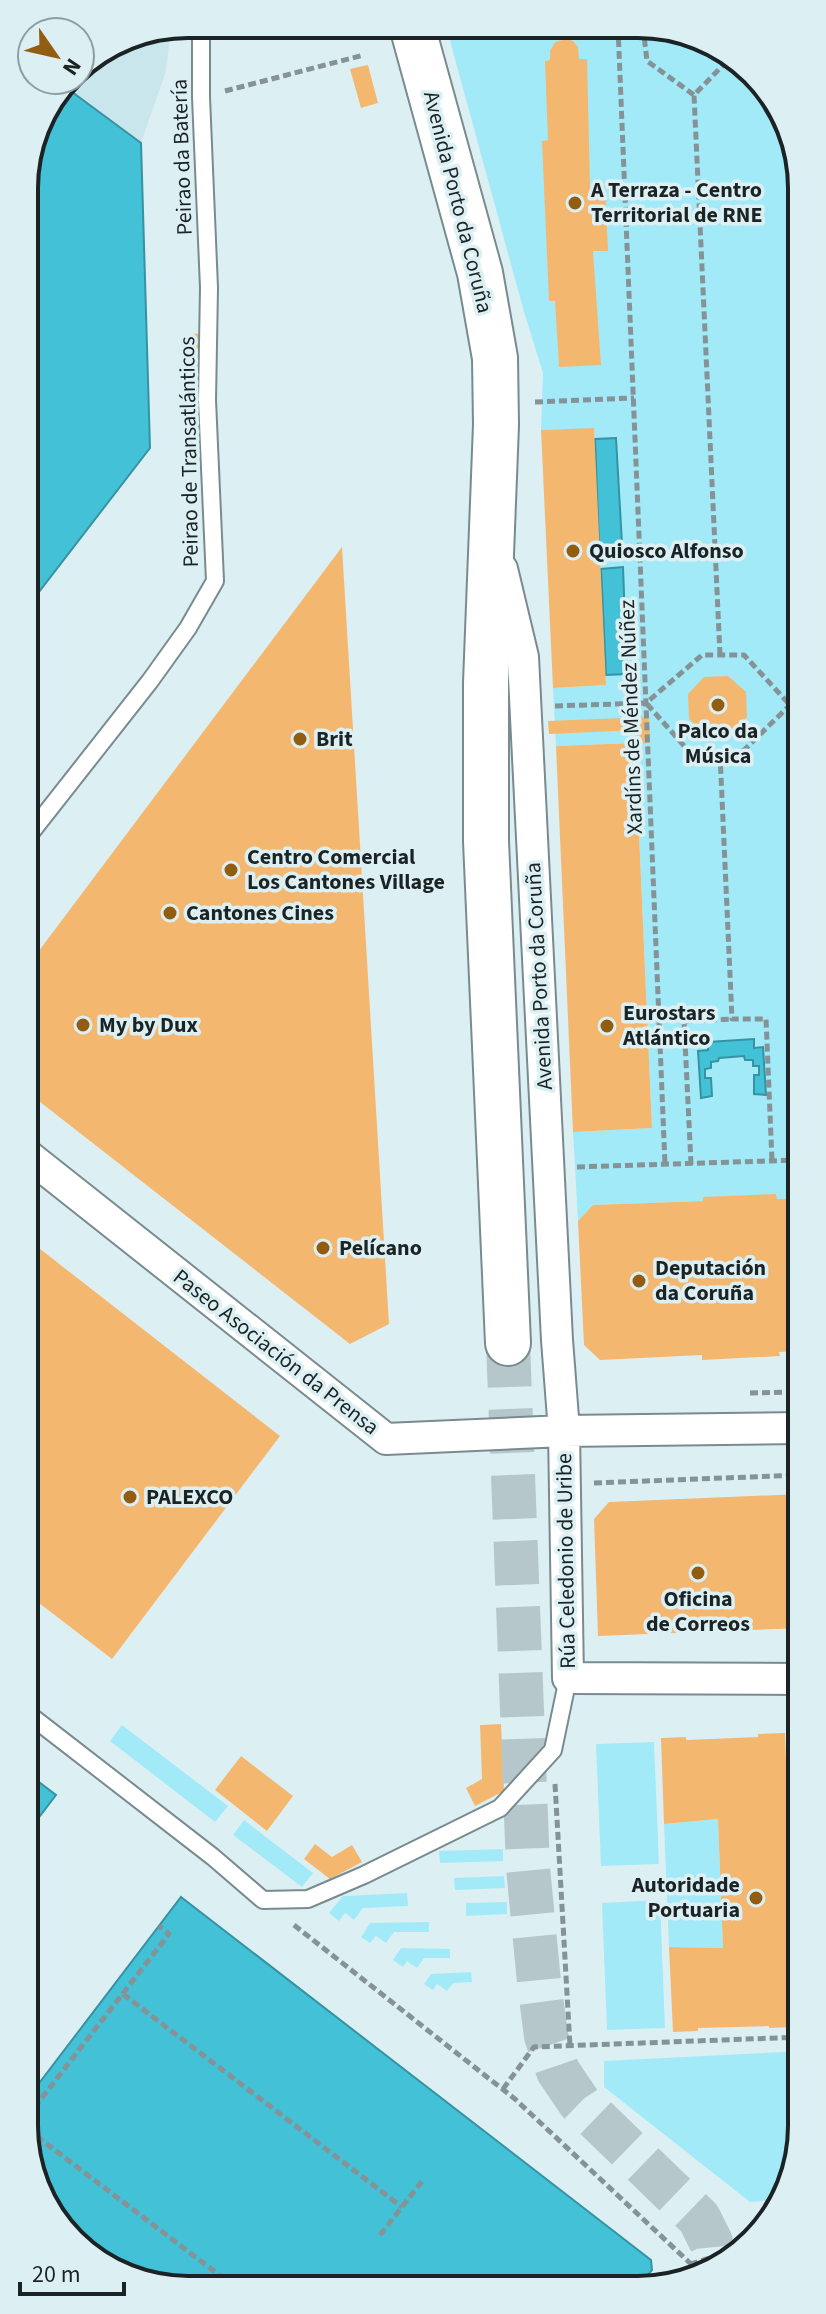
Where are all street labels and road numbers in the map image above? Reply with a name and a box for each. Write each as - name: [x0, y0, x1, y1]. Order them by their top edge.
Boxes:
- street label: Peirao da Batería: [163, 78, 201, 236]
- street label: Avenida Porto da Coruña: [415, 88, 501, 316]
- street label: Peirao de Transatlánticos: [171, 336, 207, 568]
- street label: Xardíns de Méndez Núñez: [611, 599, 651, 835]
- street label: Avenida Porto da Coruña: [517, 861, 561, 1091]
- street label: Paseo Asociación da Prensa: [166, 1261, 386, 1443]
- street label: Rúa Celedonio de Uribe: [548, 1453, 584, 1669]

